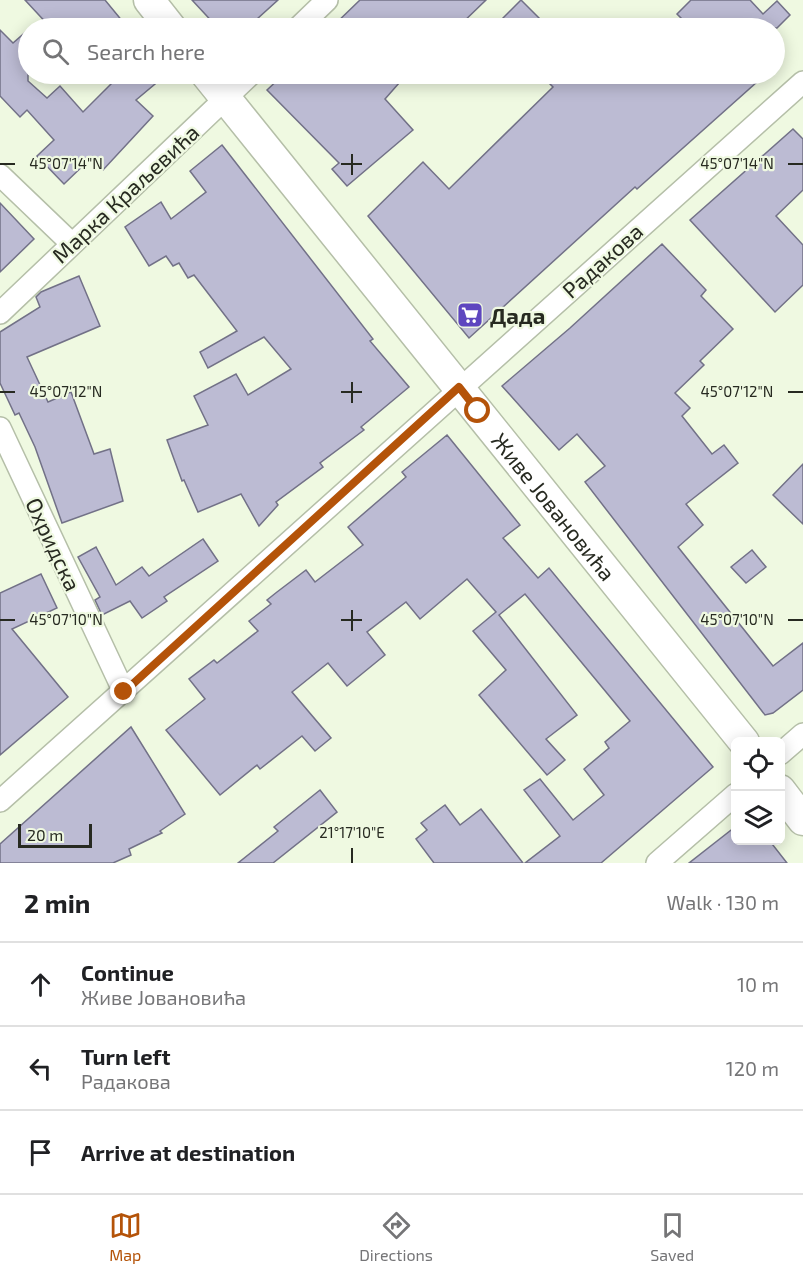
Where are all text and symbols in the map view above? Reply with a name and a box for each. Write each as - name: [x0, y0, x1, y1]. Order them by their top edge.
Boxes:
- search box: [18, 18, 785, 84]
- icon: search: [39, 35, 72, 68]
- text: Search here: [87, 38, 205, 64]
- street label: Марка Краљевића: [46, 118, 204, 268]
- text: 45°07'14"N: [29, 154, 103, 172]
- text: 45°07'14"N: [700, 154, 774, 172]
- street label: Радакова: [557, 217, 647, 303]
- supermarket icon: Дада: [455, 300, 485, 330]
- place label: Дада: [490, 302, 545, 328]
- text: 45°07'12"N: [30, 382, 102, 400]
- text: 45°07'12"N: [701, 382, 773, 400]
- route start: [464, 397, 490, 423]
- street label: Живе Јовановића: [487, 427, 621, 585]
- street label: Охридска: [21, 493, 87, 595]
- text: 45°07'10"N: [29, 610, 103, 628]
- text: 45°07'10"N: [700, 610, 774, 628]
- route end: [110, 678, 136, 704]
- map controls: [731, 737, 785, 845]
- button: locate: [731, 737, 785, 791]
- button: layers: [731, 791, 785, 845]
- scale bar: [18, 821, 92, 848]
- text: 21°17'10"E: [319, 823, 385, 841]
- text: 20 m: [27, 825, 63, 844]
- text: 2 min: [24, 887, 90, 918]
- text: Walk · 130 m: [667, 890, 779, 914]
- text: Continue: [81, 959, 174, 985]
- icon: ahead: [24, 968, 57, 1001]
- text: 10 m: [737, 972, 779, 996]
- text: Живе Јовановића: [81, 985, 246, 1009]
- text: Turn left: [81, 1043, 170, 1069]
- icon: left: [24, 1052, 57, 1085]
- text: 120 m: [726, 1056, 779, 1080]
- text: Радакова: [81, 1069, 171, 1093]
- icon: arrive: [24, 1136, 57, 1169]
- text: Arrive at destination: [81, 1139, 295, 1165]
- tab: Map: [109, 1209, 142, 1264]
- tab: Directions: [359, 1209, 433, 1264]
- tab: Saved: [650, 1209, 694, 1264]

